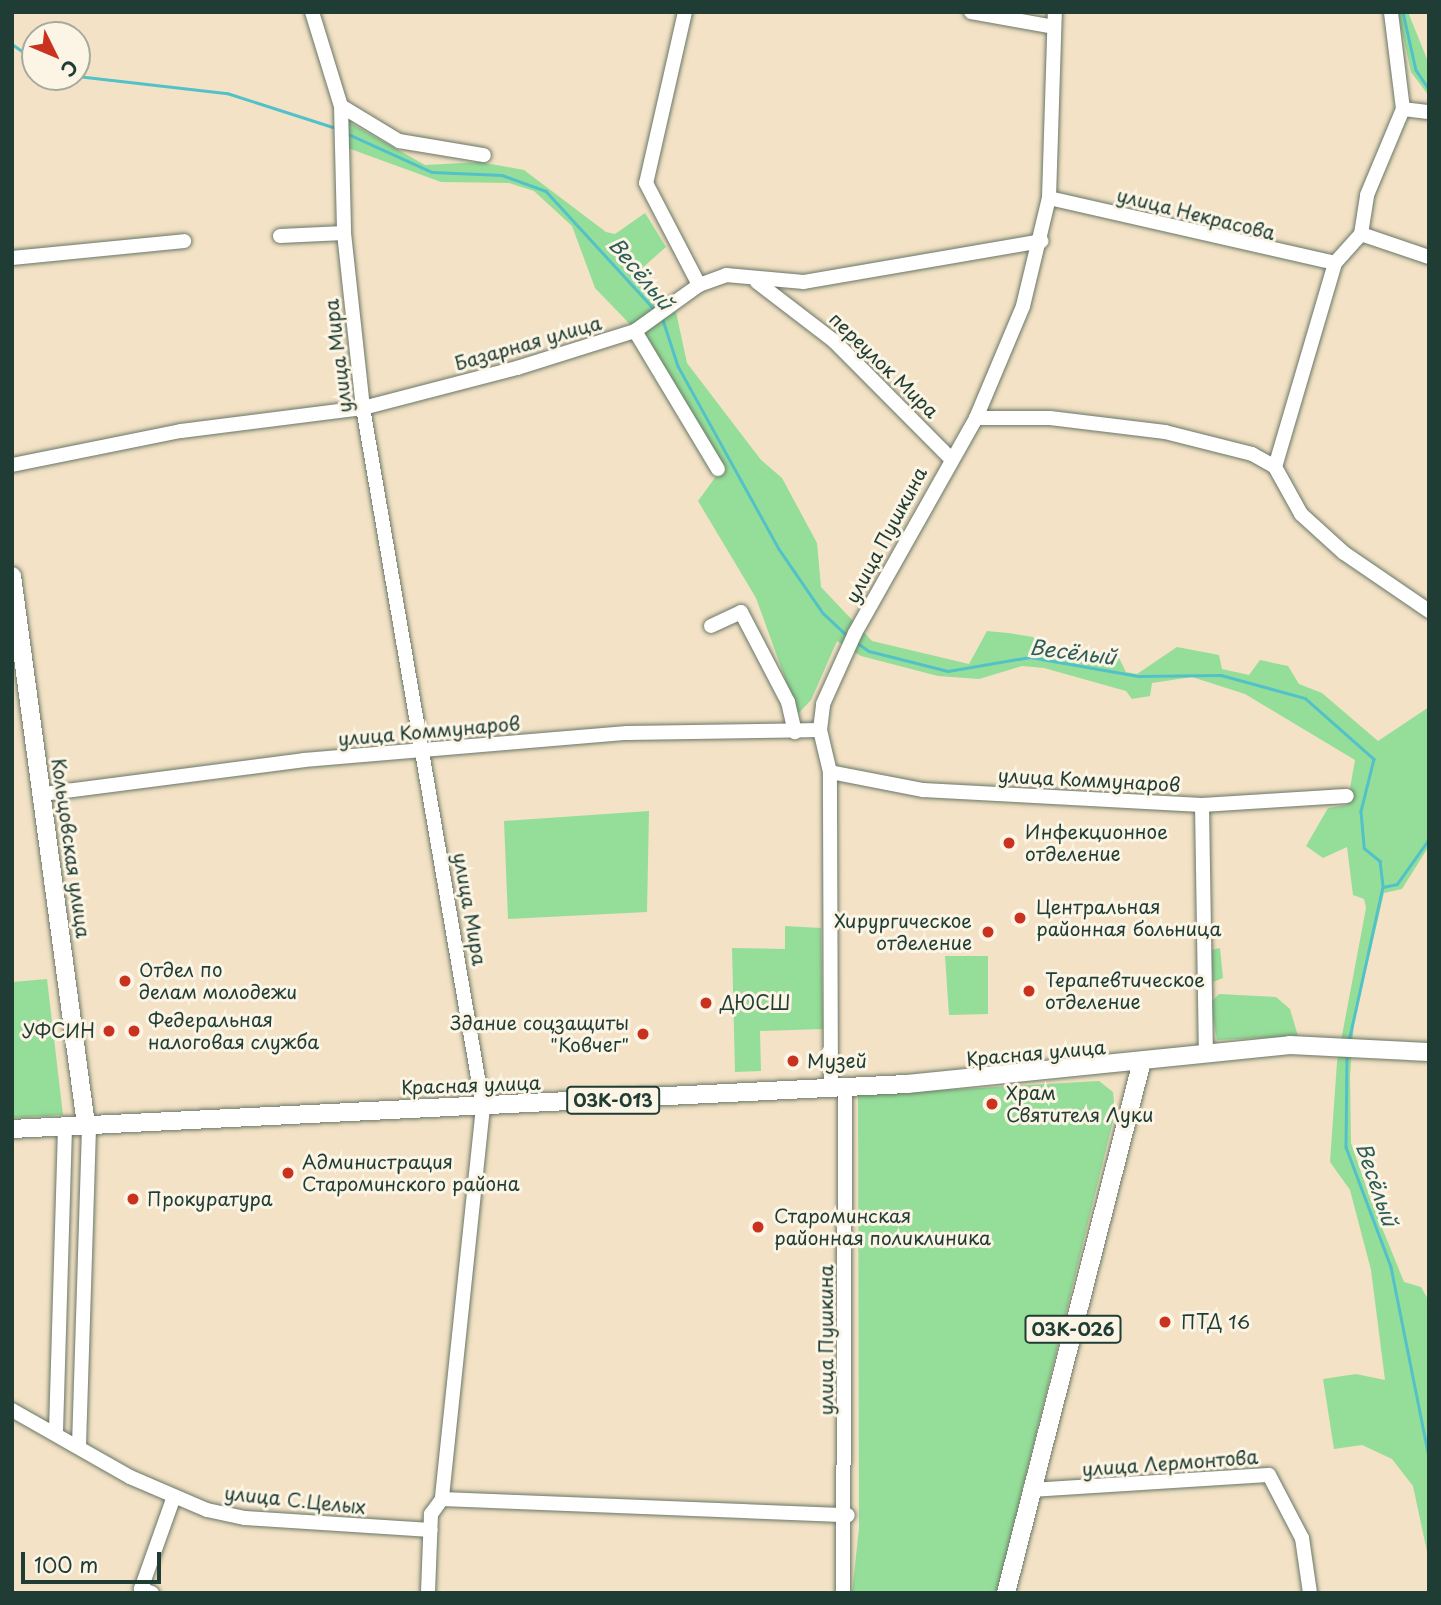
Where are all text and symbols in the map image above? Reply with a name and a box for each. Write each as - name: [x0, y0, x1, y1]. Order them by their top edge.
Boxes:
- north arrow: [21, 21, 91, 91]
- text: С: [55, 54, 85, 84]
- street label: улица Некрасова: [1114, 183, 1278, 245]
- water label: Весёлый: [605, 232, 679, 314]
- street label: улица Мира: [320, 297, 356, 415]
- street label: переулок Мира: [824, 307, 944, 423]
- street label: Базарная улица: [451, 311, 605, 375]
- street label: улица Пушкина: [840, 463, 932, 607]
- water label: Весёлый: [1029, 633, 1117, 669]
- street label: улица Коммунаров: [336, 712, 522, 750]
- street label: Кольцовская улица: [47, 756, 95, 940]
- street label: улица Коммунаров: [997, 764, 1181, 796]
- place label: Инфекционное отделение: [1025, 821, 1168, 865]
- marker: Инфекционное отделение: [999, 833, 1019, 853]
- street label: улица Мира: [449, 850, 491, 968]
- place label: Центральная районная больница: [1036, 896, 1221, 940]
- marker: Центральная районная больница: [1010, 908, 1030, 928]
- place label: Хирургическое отделение: [834, 910, 972, 954]
- marker: Хирургическое отделение: [978, 922, 998, 942]
- place label: Отдел по делам молодежи: [139, 959, 297, 1003]
- place label: Терапевтическое отделение: [1045, 969, 1205, 1013]
- marker: Отдел по делам молодежи: [117, 973, 133, 989]
- marker: Терапевтическое отделение: [1019, 981, 1039, 1001]
- place label: ДЮСШ: [720, 992, 791, 1014]
- marker: ДЮСШ: [698, 995, 714, 1011]
- place label: Федеральная налоговая служба: [148, 1009, 320, 1053]
- place label: Здание соцзащиты "Ковчег": [450, 1012, 629, 1056]
- place label: УФСИН: [22, 1020, 95, 1042]
- marker: УФСИН: [101, 1023, 117, 1039]
- marker: Федеральная налоговая служба: [126, 1023, 142, 1039]
- marker: Здание соцзащиты "Ковчег": [635, 1026, 651, 1042]
- street label: Красная улица: [965, 1036, 1107, 1070]
- place label: Музей: [807, 1050, 867, 1072]
- marker: Музей: [785, 1053, 801, 1069]
- street label: Красная улица: [400, 1071, 542, 1099]
- place label: Храм Святителя Луки: [1006, 1082, 1154, 1126]
- road number: 03К-013: [566, 1086, 660, 1114]
- marker: Храм Святителя Луки: [984, 1096, 1000, 1112]
- water label: Весёлый: [1352, 1139, 1404, 1229]
- place label: Администрация Староминского района: [302, 1151, 520, 1195]
- marker: Администрация Староминского района: [280, 1165, 296, 1181]
- place label: Прокуратура: [147, 1188, 273, 1210]
- marker: Прокуратура: [125, 1191, 141, 1207]
- place label: Староминская районная поликлиника: [774, 1205, 992, 1249]
- marker: Староминская районная поликлиника: [748, 1217, 768, 1237]
- street label: улица Пушкина: [815, 1264, 837, 1416]
- place label: ПТД 16: [1181, 1311, 1251, 1333]
- marker: ПТД 16: [1155, 1312, 1175, 1332]
- road number: 03К-026: [1024, 1314, 1122, 1344]
- street label: улица Лермонтова: [1081, 1445, 1259, 1481]
- street label: улица С.Целых: [223, 1481, 367, 1519]
- scale bar: [24, 1538, 164, 1582]
- text: 100 m: [34, 1548, 98, 1580]

